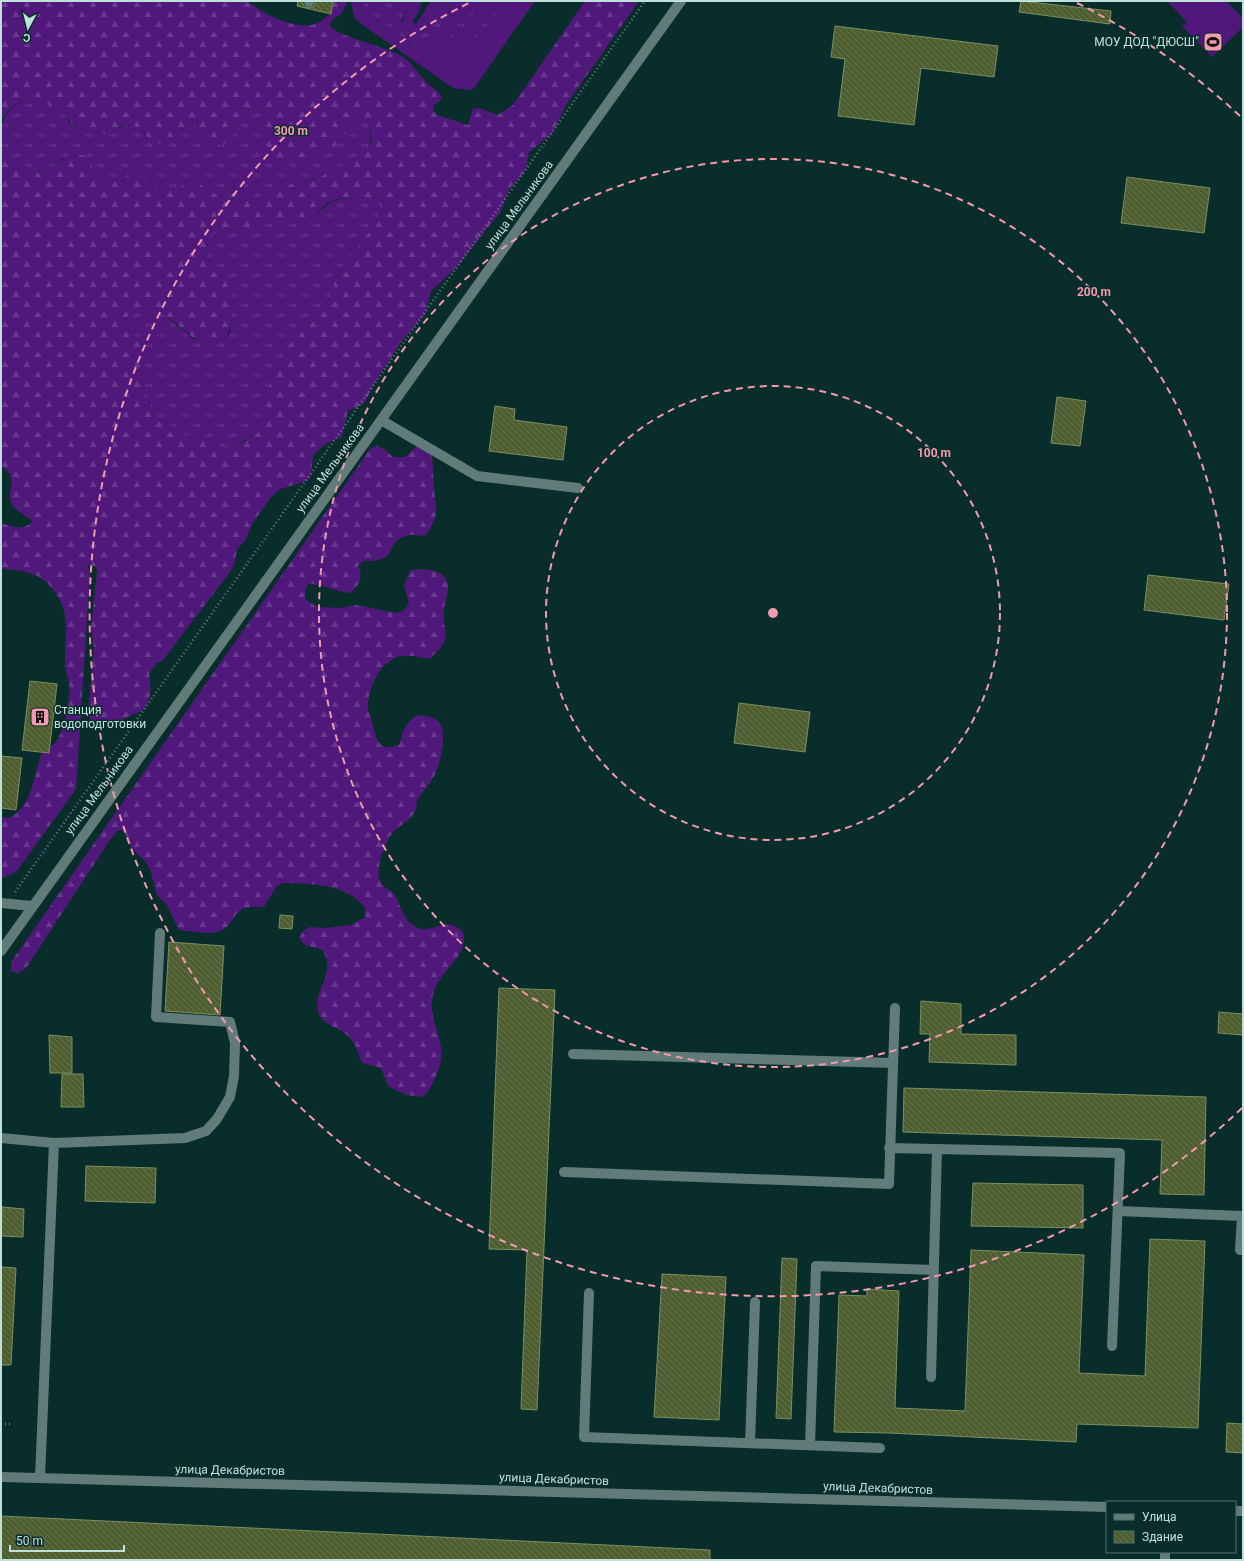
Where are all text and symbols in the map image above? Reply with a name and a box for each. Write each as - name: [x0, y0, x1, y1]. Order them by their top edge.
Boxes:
- north arrow: [8, 8, 48, 48]
- text: С: [22, 31, 31, 44]
- sports icon: МОУ ДОД "ДЮСШ": [1202, 31, 1224, 53]
- place label: МОУ ДОД "ДЮСШ": [1094, 35, 1199, 49]
- text: 300 m: [274, 124, 308, 138]
- street label: улица Мельникова: [482, 158, 556, 252]
- text: 200 m: [1077, 285, 1111, 299]
- street label: улица Мельникова: [293, 421, 367, 515]
- text: 100 m: [917, 446, 951, 460]
- centre of rings: [766, 606, 780, 620]
- place label: Станция водоподготовки: [54, 703, 146, 731]
- building icon: Станция водоподготовки: [29, 706, 51, 728]
- street label: улица Мельникова: [62, 743, 136, 837]
- street label: улица Декабристов: [175, 1462, 285, 1478]
- street label: улица Декабристов: [499, 1470, 609, 1488]
- street label: улица Декабристов: [823, 1479, 933, 1497]
- legend: [1106, 1501, 1236, 1553]
- text: Улица: [1142, 1510, 1177, 1524]
- scale bar: [10, 1527, 124, 1553]
- text: Здание: [1142, 1530, 1183, 1544]
- text: 50 m: [16, 1534, 43, 1548]

